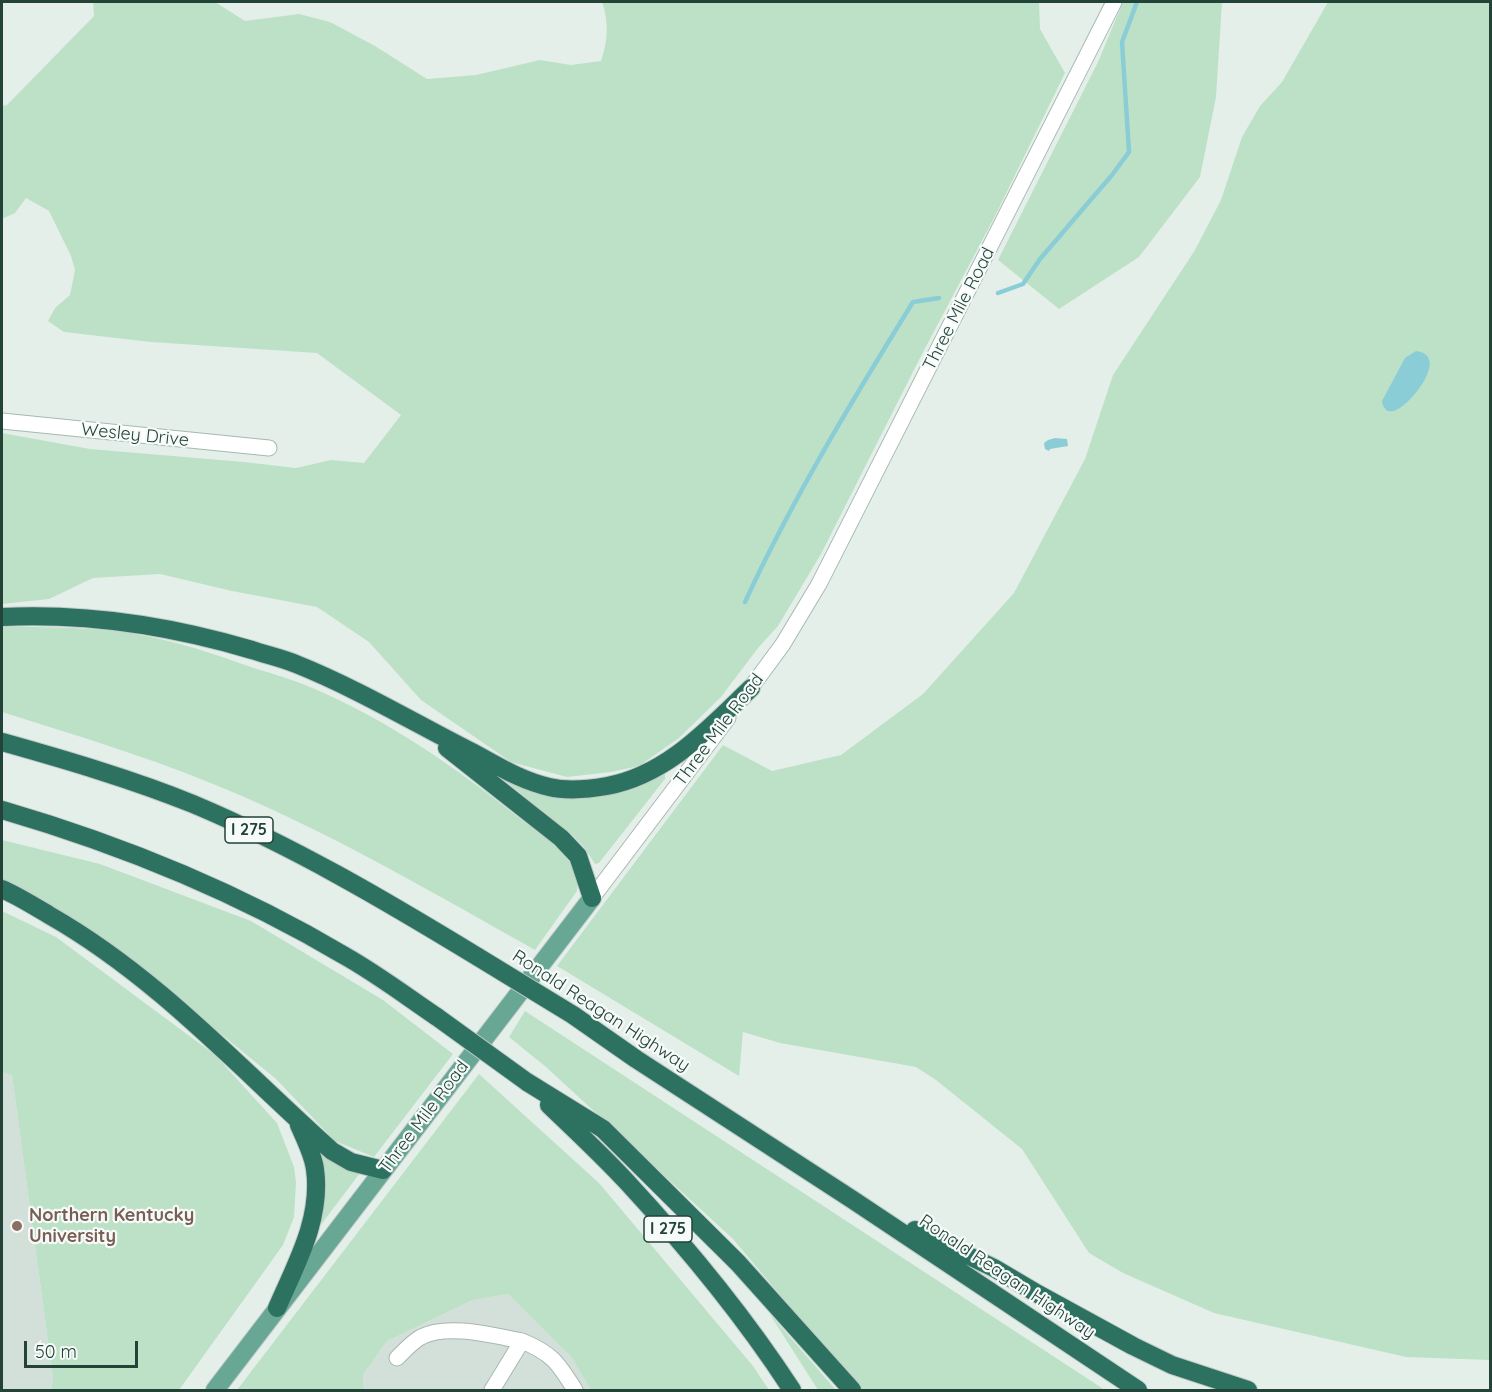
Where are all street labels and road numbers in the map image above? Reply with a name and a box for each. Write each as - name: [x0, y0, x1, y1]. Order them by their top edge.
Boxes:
- street label: Three Mile Road: [919, 244, 999, 374]
- street label: Wesley Drive: [80, 419, 190, 451]
- street label: Three Mile Road: [670, 669, 768, 791]
- road number: I 275: [225, 817, 273, 843]
- street label: Ronald Reagan Highway: [508, 945, 694, 1077]
- street label: Three Mile Road: [375, 1056, 473, 1178]
- street label: Ronald Reagan Highway: [915, 1210, 1099, 1344]
- road number: I 275: [644, 1216, 692, 1242]

